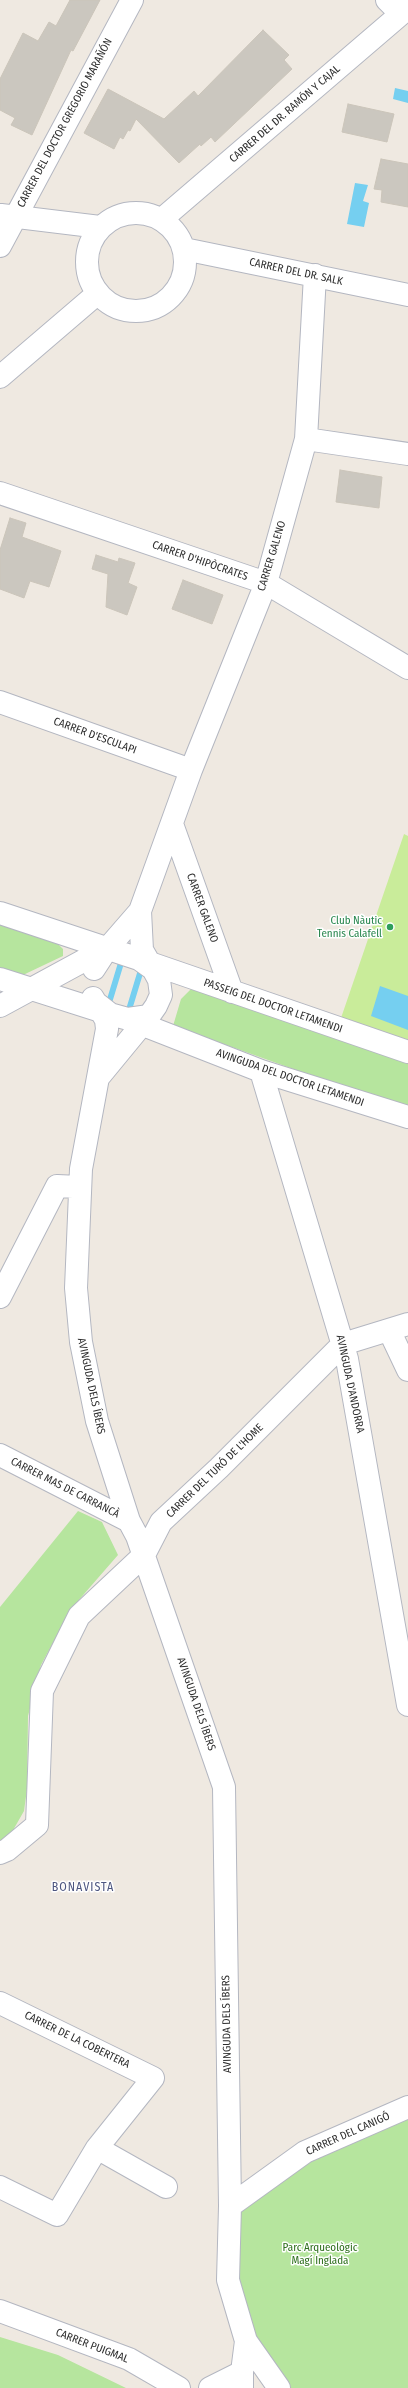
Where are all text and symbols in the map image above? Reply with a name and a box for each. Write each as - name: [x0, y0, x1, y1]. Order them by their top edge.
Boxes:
- street label: CARRER DEL DOCTOR GREGORIO MARAÑÓN: [15, 36, 115, 210]
- street label: CARRER DEL DR. RAMÓN Y CAJAL: [227, 62, 343, 166]
- street label: CARRER DEL DR. SALK: [248, 256, 344, 288]
- street label: CARRER GALENO: [255, 519, 289, 593]
- street label: CARRER D'HIPÒCRATES: [150, 538, 250, 584]
- street label: CARRER D'ESCULAPI: [52, 715, 138, 757]
- street label: CARRER GALENO: [183, 872, 221, 944]
- place label: Club Nàutic Tennis Calafell: [317, 914, 382, 940]
- marker: Club Nàutic Tennis Calafell: [385, 922, 395, 932]
- street label: PASSEIG DEL DOCTOR LETAMENDI: [202, 976, 344, 1036]
- street label: AVINGUDA DEL DOCTOR LETAMENDI: [214, 1046, 366, 1110]
- street label: AVINGUDA D'ANDORRA: [333, 1334, 367, 1434]
- street label: AVINGUDA DELS ÍBERS: [74, 1337, 108, 1435]
- street label: CARRER DEL TURÓ DE L'HOME: [164, 1421, 266, 1521]
- street label: CARRER MAS DE CARRANCÀ: [9, 1455, 121, 1521]
- street label: AVINGUDA DELS ÍBERS: [174, 1656, 218, 1752]
- district label: BONAVISTA: [52, 1881, 114, 1895]
- street label: AVINGUDA DELS ÍBERS: [220, 1975, 234, 2073]
- street label: CARRER DE LA COBERTERA: [22, 2009, 132, 2071]
- street label: CARRER DEL CANIGÓ: [304, 2110, 392, 2158]
- park label: Parc Arqueològic Magí Inglada: [283, 2241, 357, 2267]
- street label: CARRER PUIGMAL: [54, 2326, 130, 2366]

